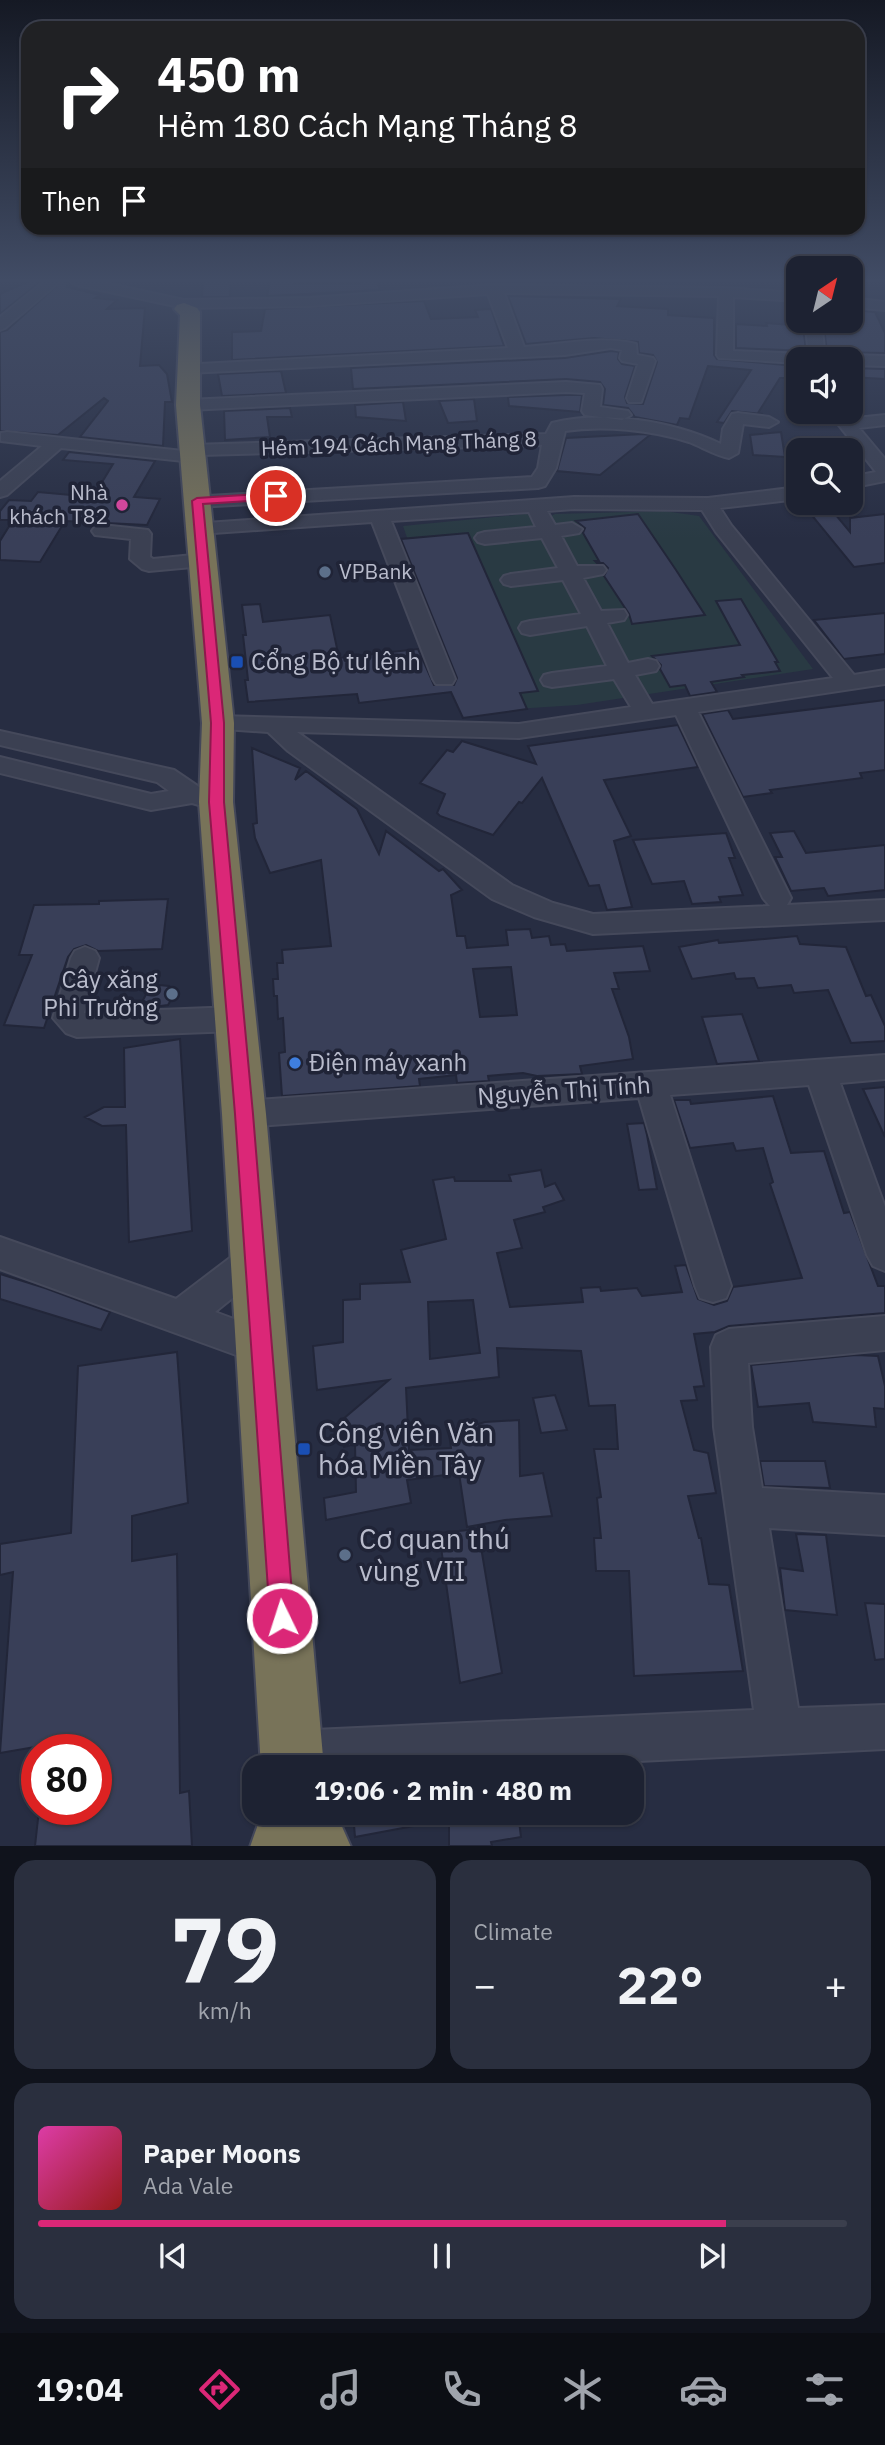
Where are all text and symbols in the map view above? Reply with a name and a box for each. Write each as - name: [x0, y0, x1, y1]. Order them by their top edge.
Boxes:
- text: 450 m: [157, 42, 301, 105]
- icon: right: [42, 49, 133, 140]
- text: Hẻm 180 Cách Mạng Tháng 8: [157, 104, 578, 146]
- icon: arrive: [115, 182, 153, 220]
- text: Then: [42, 184, 101, 218]
- north arrow: [786, 256, 863, 332]
- map controls: [786, 256, 863, 515]
- button: sound: [786, 347, 863, 424]
- street label: Hẻm 194 Cách Mạng Tháng 8: [261, 424, 537, 462]
- button: search: [786, 438, 863, 515]
- pin: [246, 466, 306, 526]
- icon: arrive: [257, 477, 295, 515]
- place label: Nhà khách T82: [9, 478, 108, 530]
- marker: Nhà khách T82: [114, 497, 130, 513]
- place label: VPBank: [339, 557, 412, 585]
- marker: VPBank: [317, 564, 333, 580]
- place label: Cổng Bộ tư lệnh: [251, 645, 421, 677]
- marker: Cổng Bộ tư lệnh: [229, 654, 245, 670]
- place label: Cây xăng Phi Trường: [43, 963, 158, 1023]
- marker: Cây xăng Phi Trường: [164, 986, 180, 1002]
- place label: Điện máy xanh: [309, 1046, 467, 1078]
- marker: Điện máy xanh: [287, 1055, 303, 1071]
- street label: Nguyễn Thị Tính: [476, 1068, 652, 1112]
- place label: Công viên Văn hóa Miền Tây: [318, 1414, 494, 1483]
- marker: Công viên Văn hóa Miền Tây: [296, 1441, 312, 1457]
- place label: Cơ quan thú vùng VII: [359, 1520, 510, 1589]
- marker: Cơ quan thú vùng VII: [337, 1547, 353, 1563]
- position arrow: [245, 1581, 319, 1655]
- speed limit sign: 80: [21, 1734, 112, 1825]
- text: 19:06 · 2 min · 480 m: [314, 1773, 572, 1807]
- text: 79: [170, 1890, 279, 2008]
- text: Climate: [474, 1916, 553, 1946]
- text: 22°: [617, 1951, 704, 2018]
- text: −: [474, 1960, 496, 2009]
- text: +: [824, 1960, 847, 2009]
- text: km/h: [198, 1995, 252, 2025]
- text: Paper Moons: [143, 2136, 301, 2170]
- text: Ada Vale: [143, 2170, 233, 2200]
- icon: previous: [154, 2237, 192, 2275]
- icon: pause: [423, 2237, 461, 2275]
- icon: next: [693, 2237, 731, 2275]
- icon: directions: [195, 2365, 244, 2414]
- icon: music: [316, 2365, 365, 2414]
- icon: phone: [437, 2365, 486, 2414]
- icon: climate: [558, 2365, 607, 2414]
- icon: car: [679, 2365, 728, 2414]
- icon: filters: [800, 2365, 849, 2414]
- text: 19:04: [36, 2368, 123, 2410]

